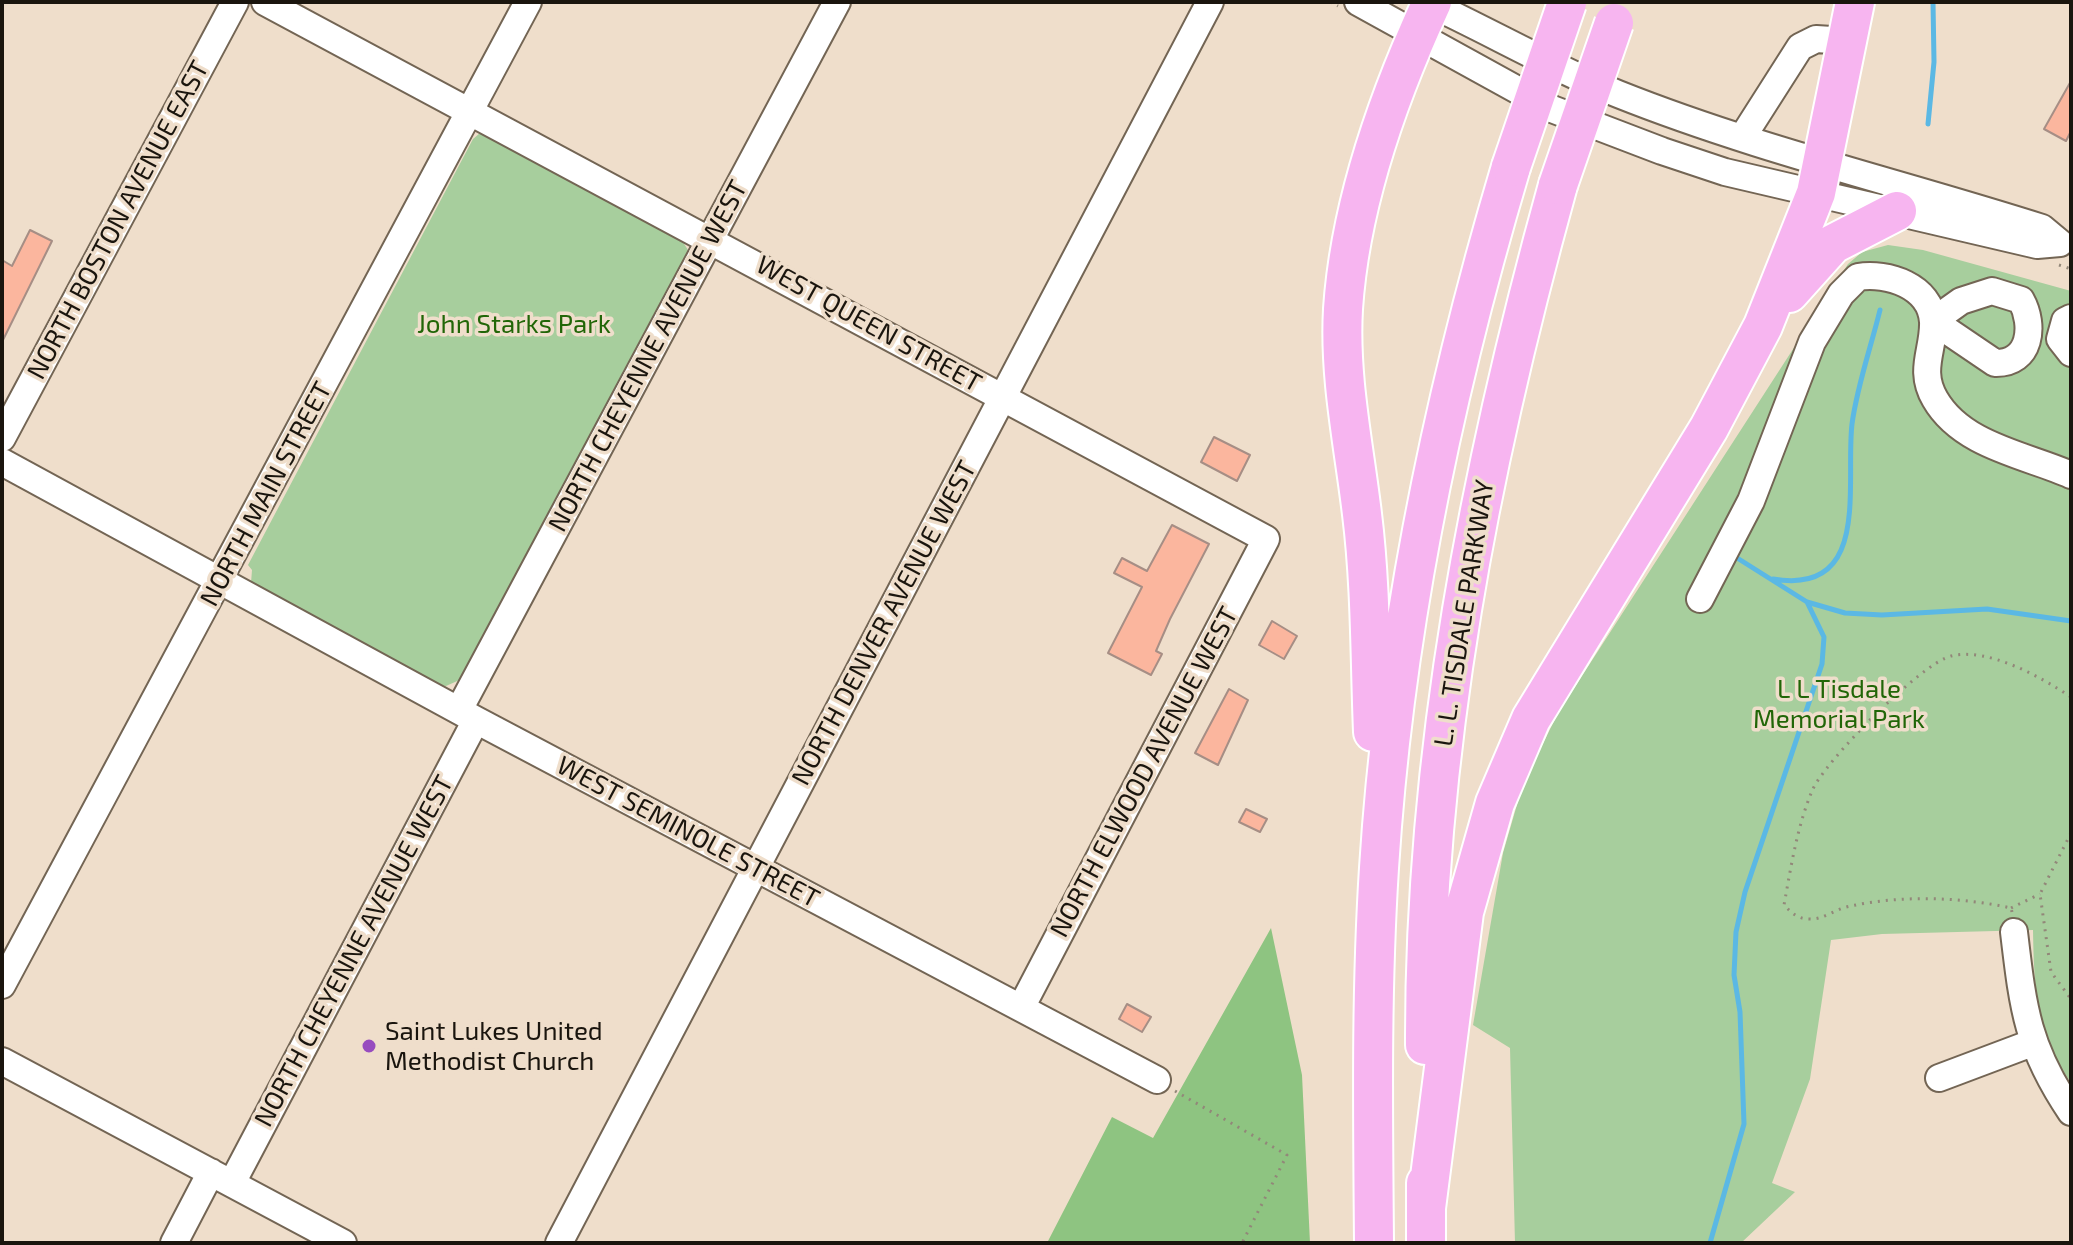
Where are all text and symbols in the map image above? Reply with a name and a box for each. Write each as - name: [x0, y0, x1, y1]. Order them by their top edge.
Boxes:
- street label: NORTH BOSTON AVENUE EAST: [21, 55, 215, 385]
- street label: NORTH CHEYENNE AVENUE WEST: [542, 175, 754, 537]
- street label: WEST QUEEN STREET: [751, 249, 987, 399]
- park label: John Starks Park: [417, 308, 611, 340]
- street label: NORTH MAIN STREET: [194, 376, 338, 612]
- street label: NORTH DENVER AVENUE WEST: [785, 456, 983, 790]
- street label: L. L. TISDALE PARKWAY: [1428, 477, 1500, 749]
- street label: NORTH ELWOOD AVENUE WEST: [1044, 602, 1244, 942]
- park label: L L Tisdale Memorial Park: [1753, 673, 1925, 734]
- street label: WEST SEMINOLE STREET: [551, 749, 825, 915]
- street label: NORTH CHEYENNE AVENUE WEST: [248, 770, 460, 1132]
- place label: Saint Lukes United Methodist Church: [385, 1015, 603, 1076]
- marker: Saint Lukes United Methodist Church: [360, 1037, 378, 1055]

